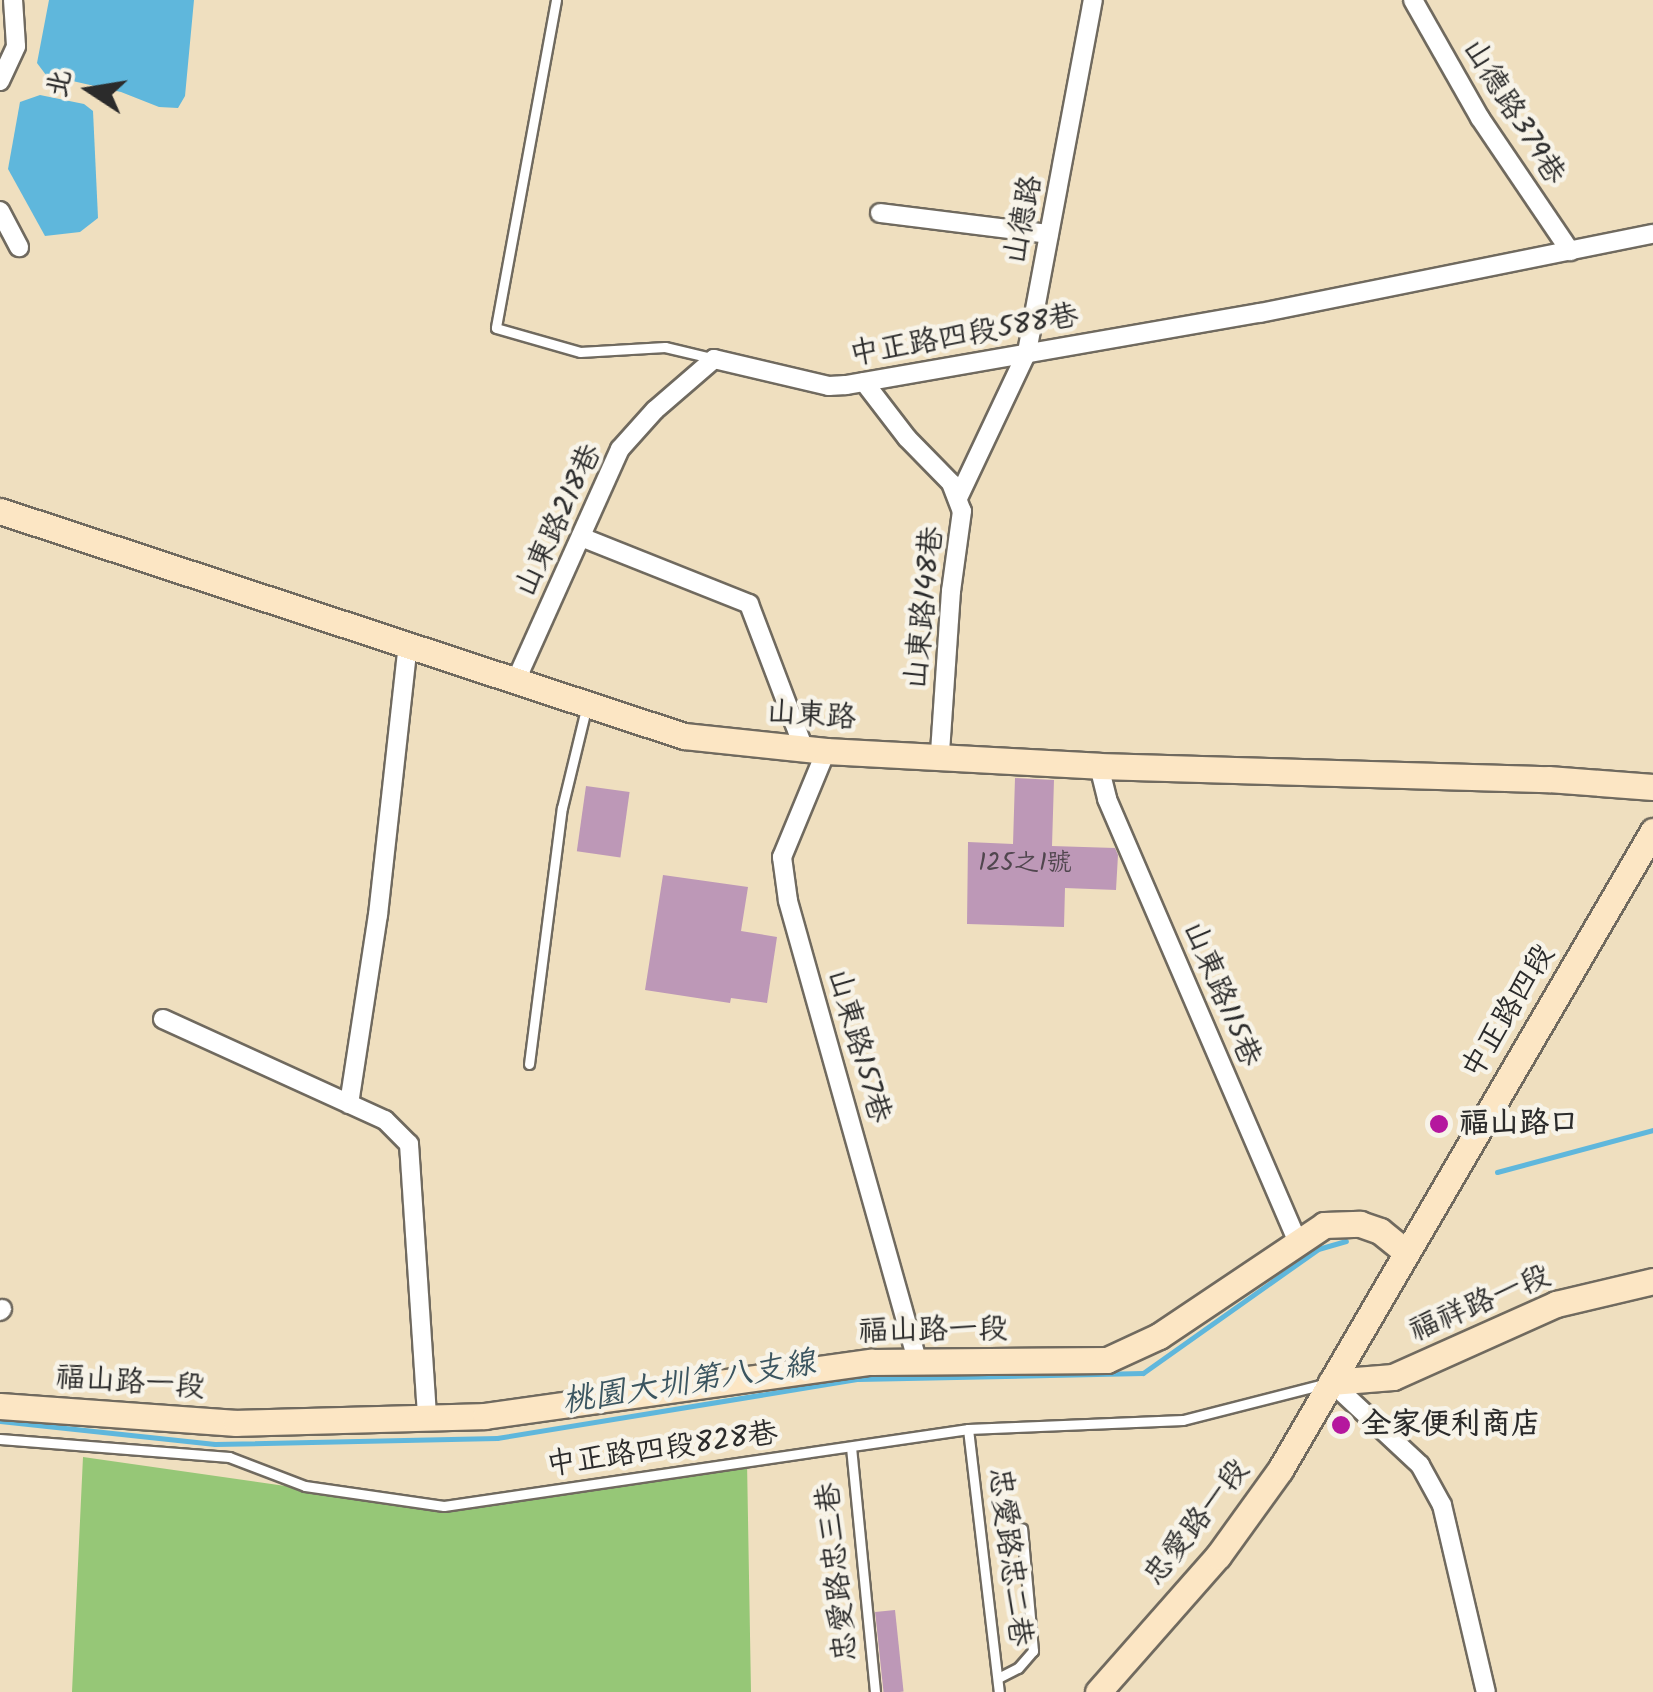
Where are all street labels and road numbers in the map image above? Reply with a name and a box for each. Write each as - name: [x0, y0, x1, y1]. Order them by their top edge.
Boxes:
- street label: 山德路379巷: [1454, 32, 1572, 192]
- street label: 山德路: [998, 172, 1050, 268]
- street label: 中正路四段588巷: [847, 298, 1081, 374]
- street label: 山東路218巷: [508, 439, 610, 603]
- street label: 山東路148巷: [899, 525, 951, 691]
- street label: 山東路: [765, 695, 857, 737]
- street label: 山東路115巷: [1174, 916, 1268, 1072]
- street label: 中正路四段: [1455, 938, 1563, 1086]
- street label: 山東路157巷: [819, 964, 897, 1128]
- street label: 福祥路一段: [1404, 1258, 1556, 1350]
- street label: 福山路一段: [858, 1312, 1008, 1350]
- street label: 福山路一段: [54, 1360, 206, 1406]
- street label: 中正路四段828巷: [544, 1416, 780, 1484]
- street label: 忠愛路一段: [1137, 1453, 1257, 1593]
- street label: 忠愛路忠二巷: [980, 1465, 1038, 1649]
- street label: 忠愛路忠三巷: [811, 1481, 865, 1663]

